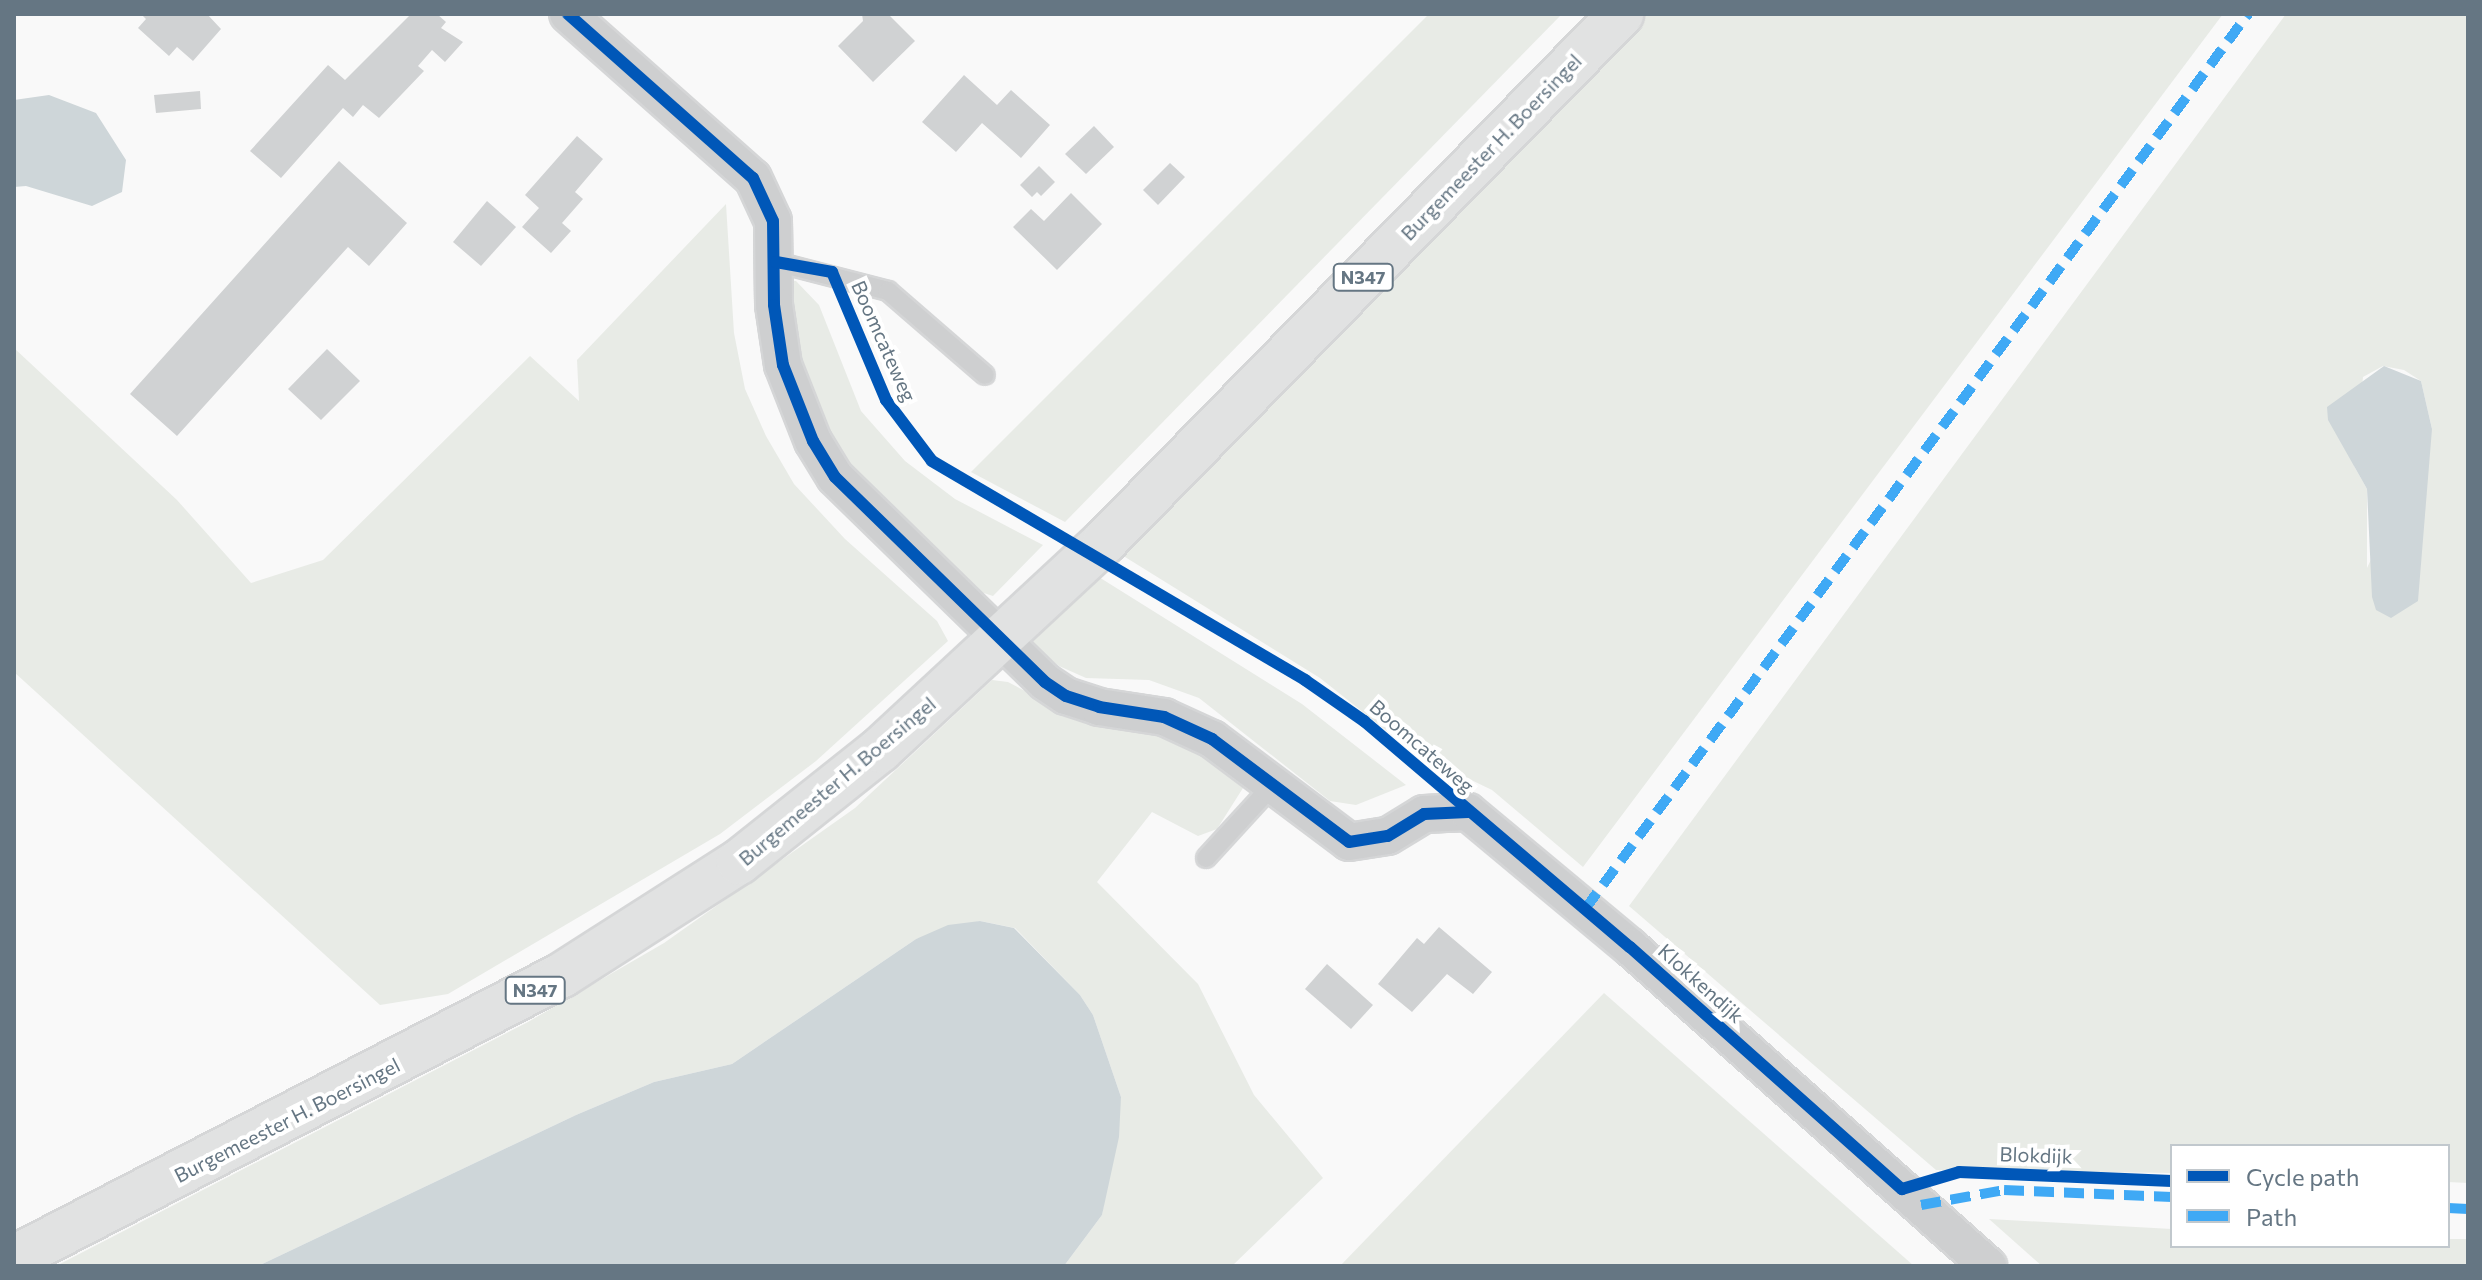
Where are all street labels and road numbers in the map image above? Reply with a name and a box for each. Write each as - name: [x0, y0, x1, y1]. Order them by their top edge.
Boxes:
- street label: Burgemeester H. Boersingel: [1396, 49, 1586, 245]
- road number: N347: [1331, 263, 1395, 291]
- street label: Boomcateweg: [847, 277, 921, 405]
- street label: Burgemeester H. Boersingel: [734, 692, 940, 870]
- street label: Boomcateweg: [1365, 694, 1479, 798]
- street label: Klokkendijk: [1653, 939, 1749, 1027]
- road number: N347: [503, 976, 567, 1004]
- street label: Burgemeester H. Boersingel: [170, 1053, 404, 1187]
- street label: Blokdijk: [1999, 1142, 2073, 1168]

